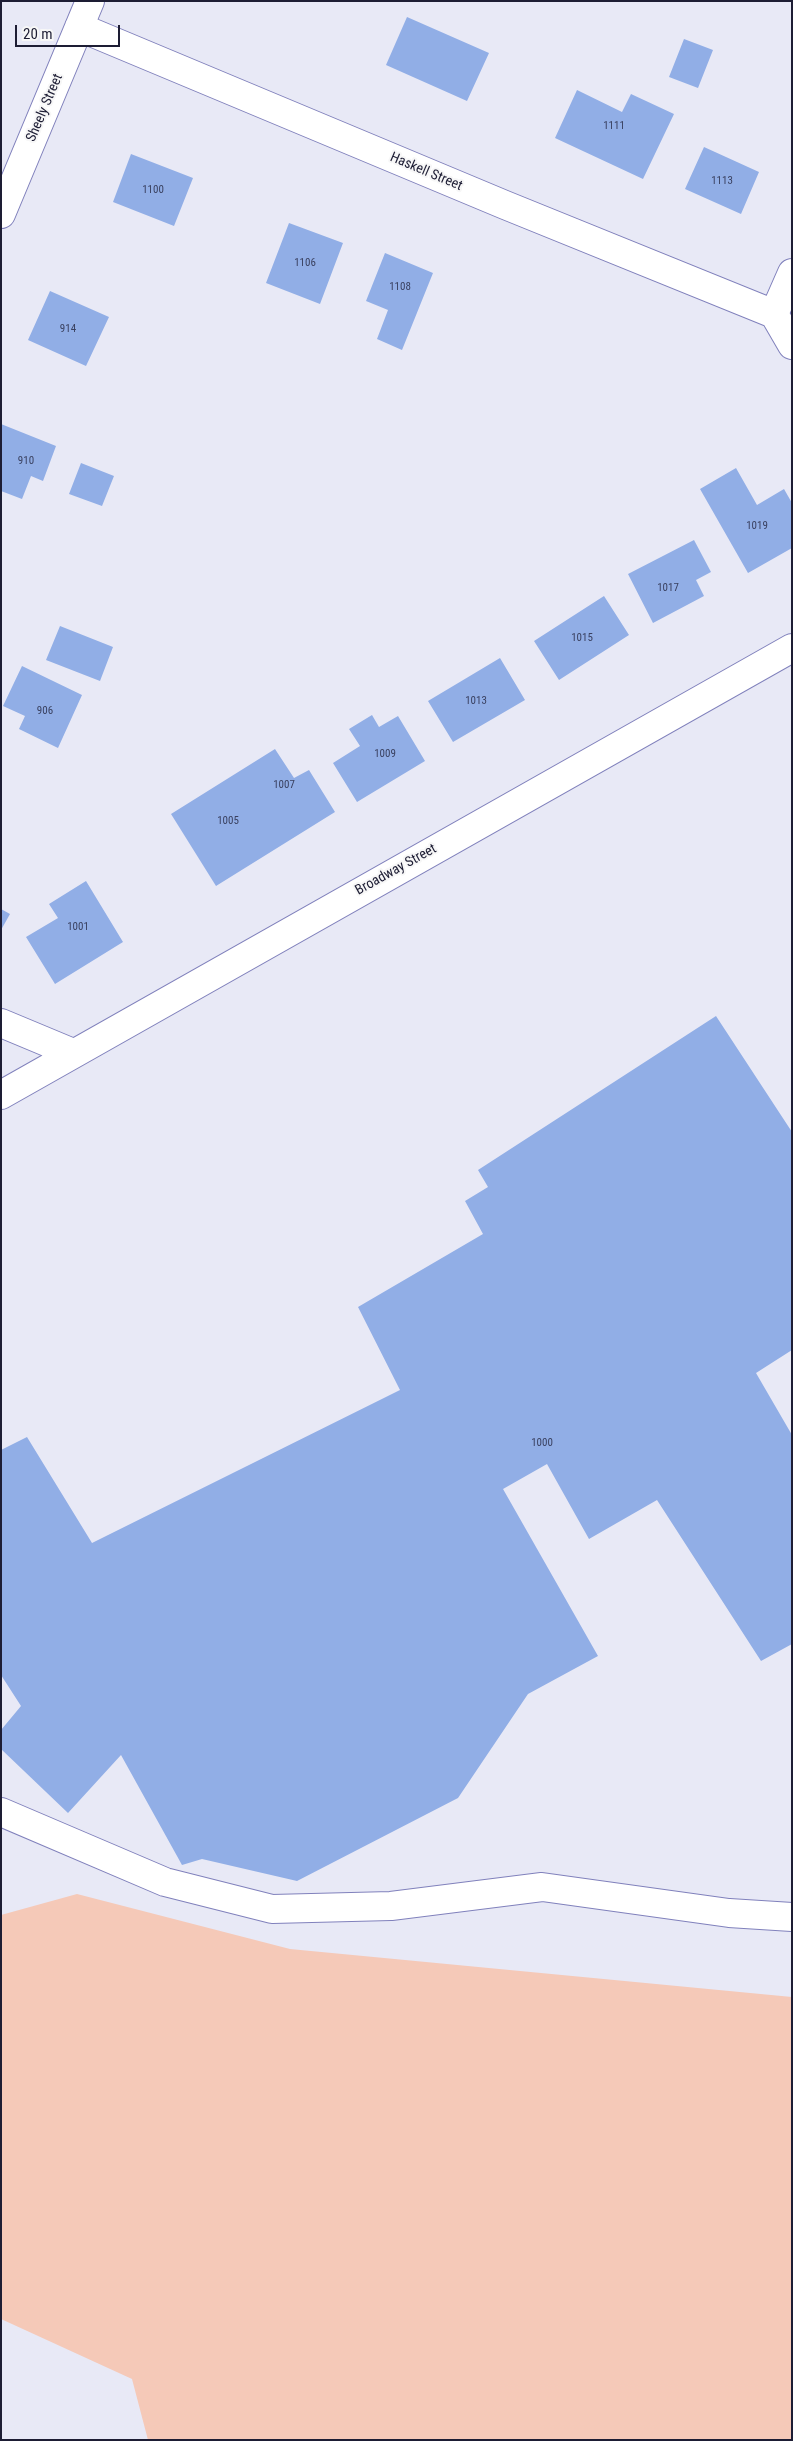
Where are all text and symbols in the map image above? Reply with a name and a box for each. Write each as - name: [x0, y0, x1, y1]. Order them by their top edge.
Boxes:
- scale bar: [18, 15, 122, 47]
- text: 20 m: [23, 25, 53, 43]
- street label: Sheely Street: [23, 71, 67, 145]
- house number: 1111: [603, 119, 625, 133]
- street label: Haskell Street: [387, 149, 465, 195]
- house number: 1113: [711, 174, 733, 188]
- house number: 1100: [142, 183, 164, 197]
- house number: 1106: [294, 256, 316, 270]
- house number: 1108: [389, 280, 411, 294]
- house number: 914: [60, 322, 76, 336]
- house number: 910: [18, 454, 34, 468]
- house number: 1019: [746, 519, 768, 533]
- house number: 1017: [657, 581, 679, 595]
- house number: 1015: [571, 631, 593, 645]
- house number: 1013: [465, 694, 487, 708]
- house number: 906: [37, 704, 53, 718]
- house number: 1009: [374, 747, 396, 761]
- house number: 1007: [273, 778, 295, 792]
- house number: 1005: [217, 814, 239, 828]
- street label: Broadway Street: [353, 841, 439, 899]
- house number: 1001: [67, 920, 89, 934]
- house number: 1000: [531, 1436, 553, 1450]

